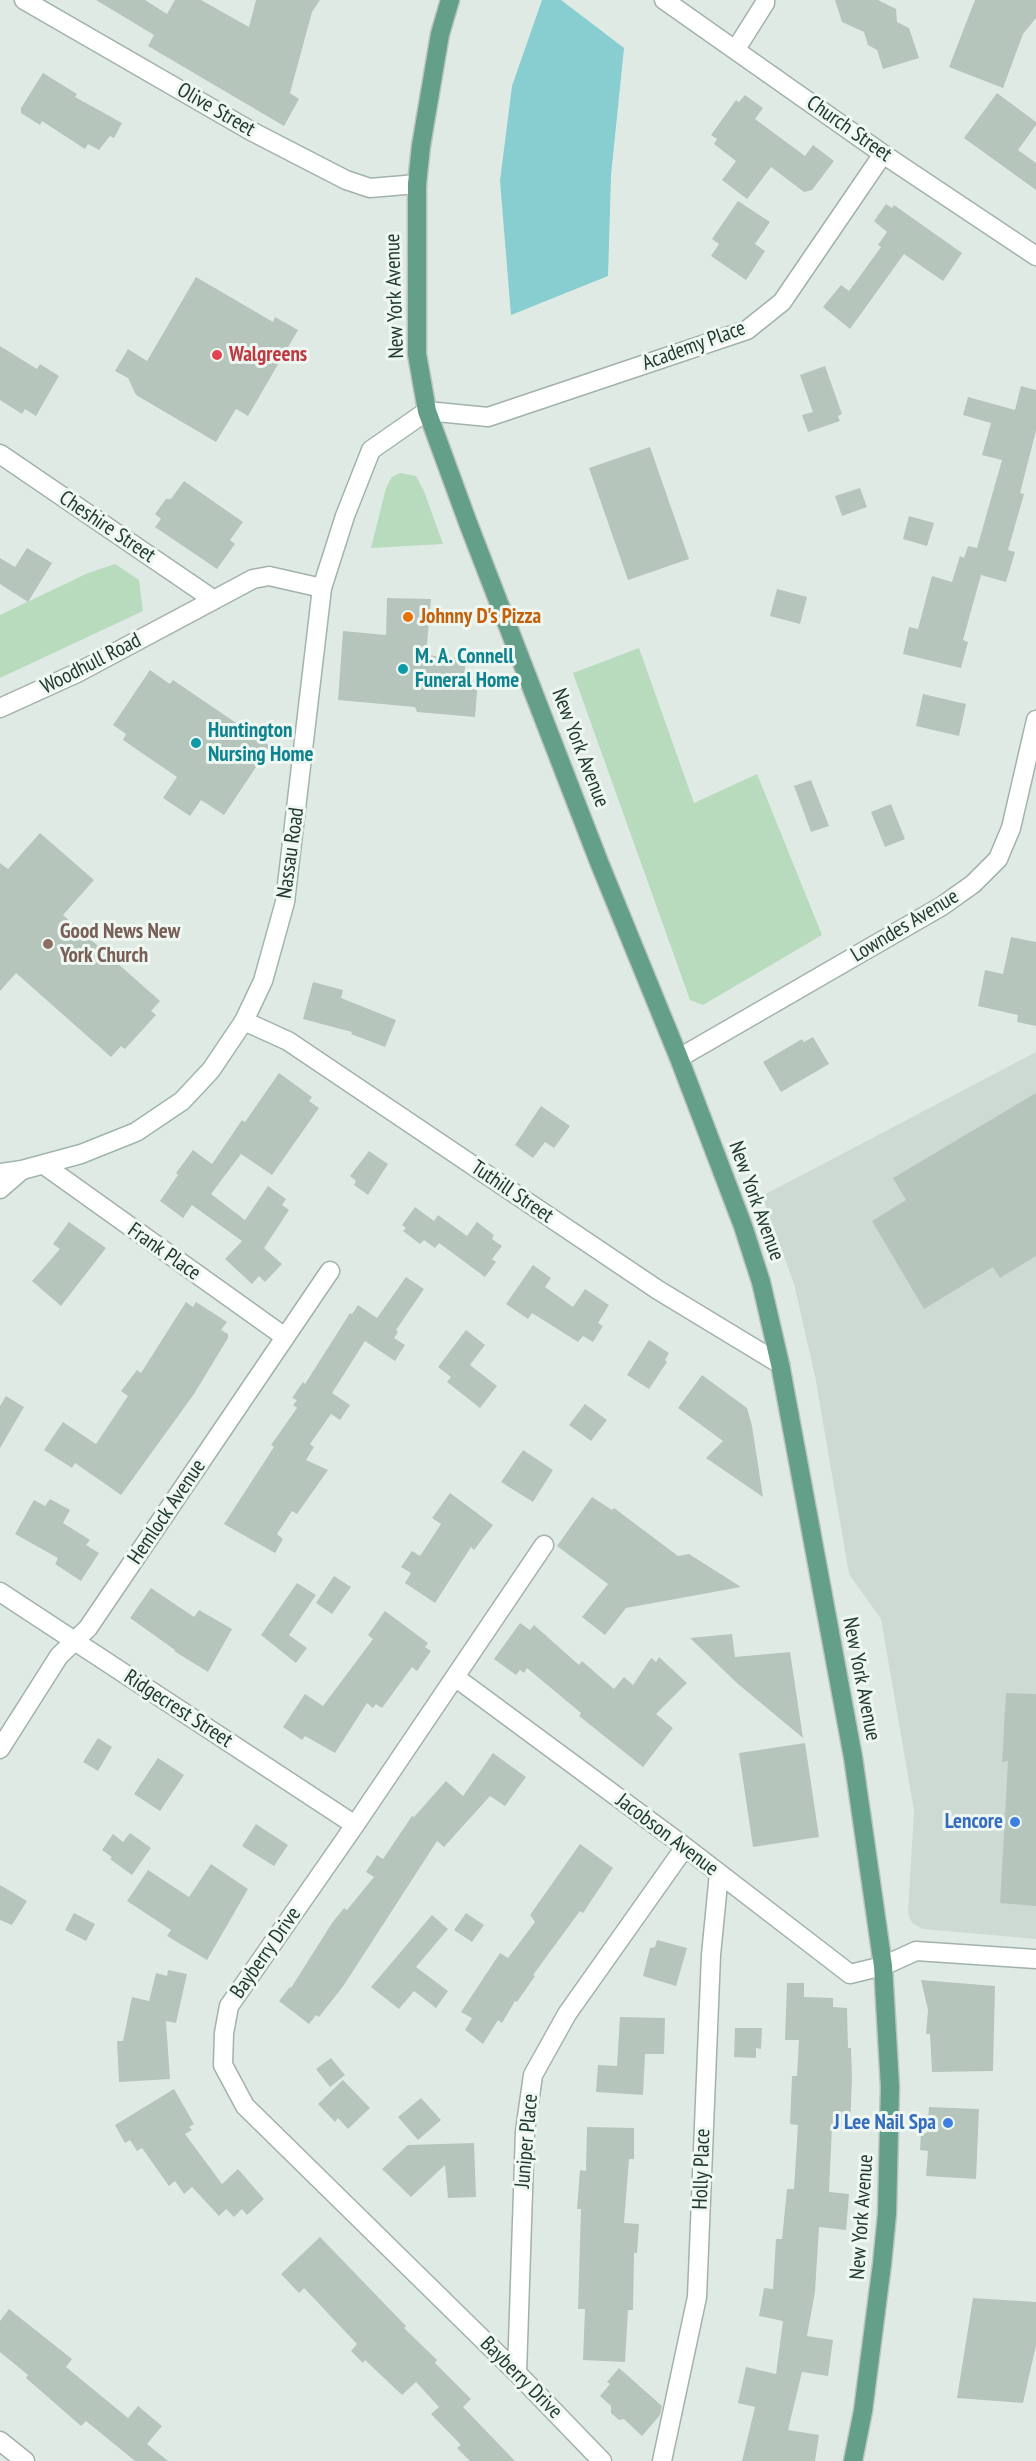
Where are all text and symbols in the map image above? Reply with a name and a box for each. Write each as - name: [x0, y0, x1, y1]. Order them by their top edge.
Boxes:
- street label: Olive Street: [173, 78, 259, 142]
- street label: Church Street: [801, 90, 897, 168]
- street label: New York Avenue: [380, 233, 410, 359]
- street label: Academy Place: [639, 316, 749, 376]
- place label: Walgreens: [229, 342, 307, 368]
- marker: Walgreens: [210, 348, 224, 362]
- street label: Cheshire Street: [54, 486, 160, 568]
- place label: Johnny D's Pizza: [420, 604, 541, 630]
- marker: Johnny D's Pizza: [401, 610, 415, 624]
- street label: Woodhull Road: [37, 628, 145, 700]
- place label: M. A. Connell Funeral Home: [415, 644, 519, 694]
- marker: M. A. Connell Funeral Home: [396, 662, 410, 676]
- street label: New York Avenue: [546, 685, 614, 811]
- place label: Huntington Nursing Home: [208, 718, 313, 768]
- marker: Huntington Nursing Home: [189, 736, 203, 750]
- street label: Nassau Road: [272, 806, 310, 900]
- street label: Lowndes Avenue: [847, 884, 963, 968]
- place label: Good News New York Church: [60, 919, 180, 969]
- marker: Good News New York Church: [41, 937, 55, 951]
- street label: New York Avenue: [723, 1138, 789, 1264]
- street label: Tuthill Street: [466, 1155, 558, 1229]
- street label: Frank Place: [123, 1218, 205, 1286]
- street label: Hemlock Avenue: [123, 1455, 211, 1569]
- street label: New York Avenue: [837, 1615, 885, 1743]
- street label: Ridgecrest Street: [119, 1665, 237, 1753]
- street label: Jacobson Avenue: [611, 1788, 723, 1882]
- place label: Lencore: [945, 1809, 1003, 1835]
- marker: Lencore: [1008, 1815, 1022, 1829]
- street label: Bayberry Drive: [225, 1902, 307, 2004]
- street label: Juniper Place: [510, 2093, 544, 2189]
- place label: J Lee Nail Spa: [834, 2110, 936, 2136]
- marker: J Lee Nail Spa: [941, 2116, 955, 2130]
- street label: Holly Place: [688, 2128, 716, 2210]
- street label: New York Avenue: [845, 2154, 879, 2280]
- street label: Bayberry Drive: [475, 2332, 567, 2424]

